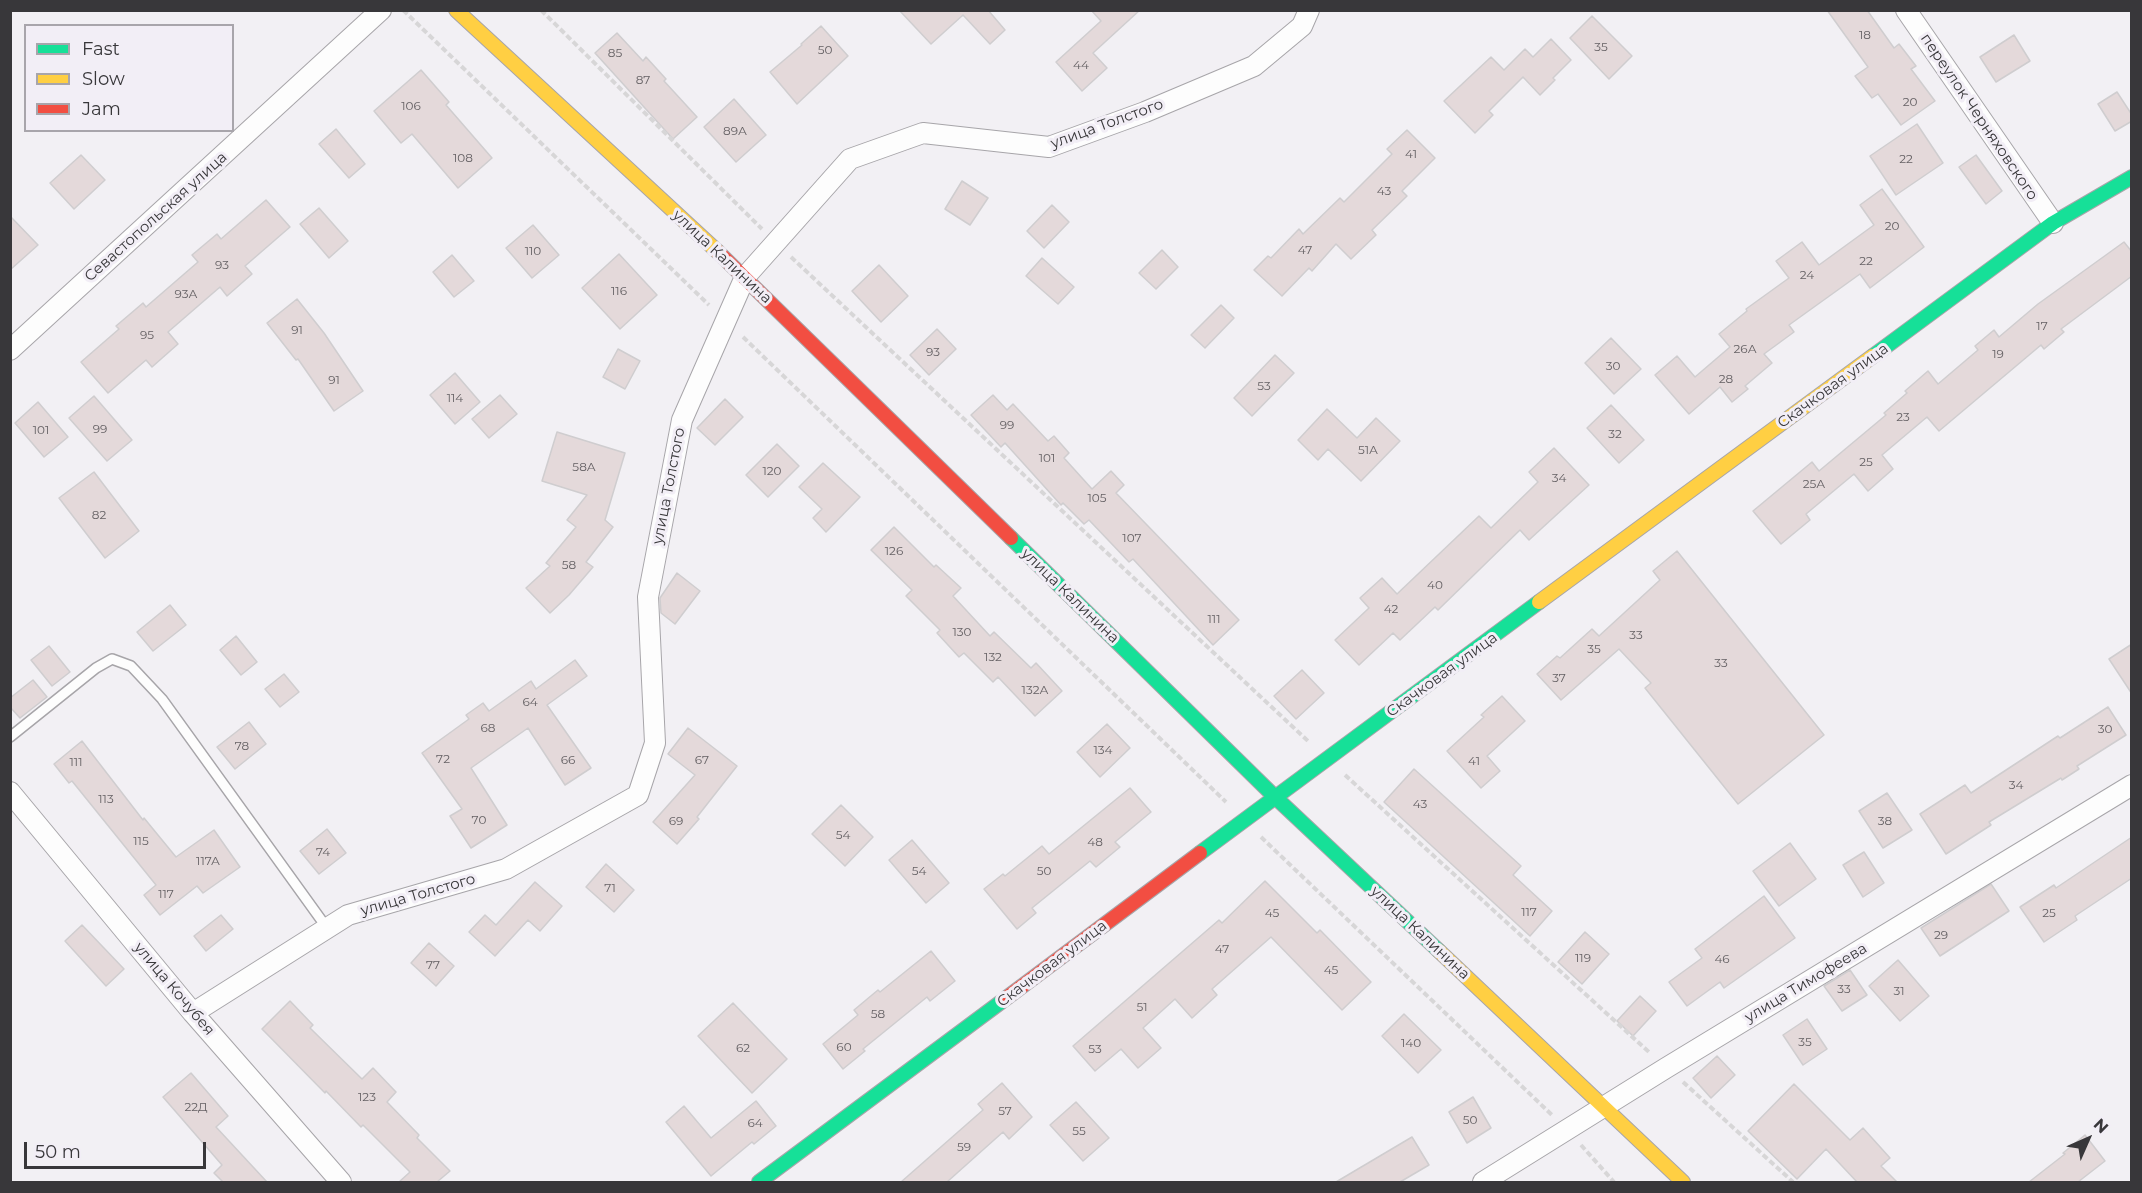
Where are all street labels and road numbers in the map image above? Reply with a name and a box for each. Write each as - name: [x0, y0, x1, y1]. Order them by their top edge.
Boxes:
- street label: переулок Черняховского: [1916, 30, 2042, 204]
- street label: улица Толстого: [1048, 95, 1166, 153]
- street label: Севастопольская улица: [81, 148, 231, 286]
- street label: улица Калинина: [669, 206, 775, 308]
- street label: Скачковая улица: [1774, 340, 1892, 432]
- street label: улица Толстого: [649, 426, 689, 546]
- street label: улица Калинина: [1017, 545, 1123, 647]
- street label: Скачковая улица: [1383, 629, 1501, 721]
- street label: улица Толстого: [359, 870, 477, 920]
- street label: улица Калинина: [1367, 882, 1473, 984]
- street label: Скачковая улица: [994, 917, 1110, 1011]
- street label: улица Кочубея: [130, 939, 218, 1039]
- street label: улица Тимофеева: [1742, 939, 1870, 1027]

